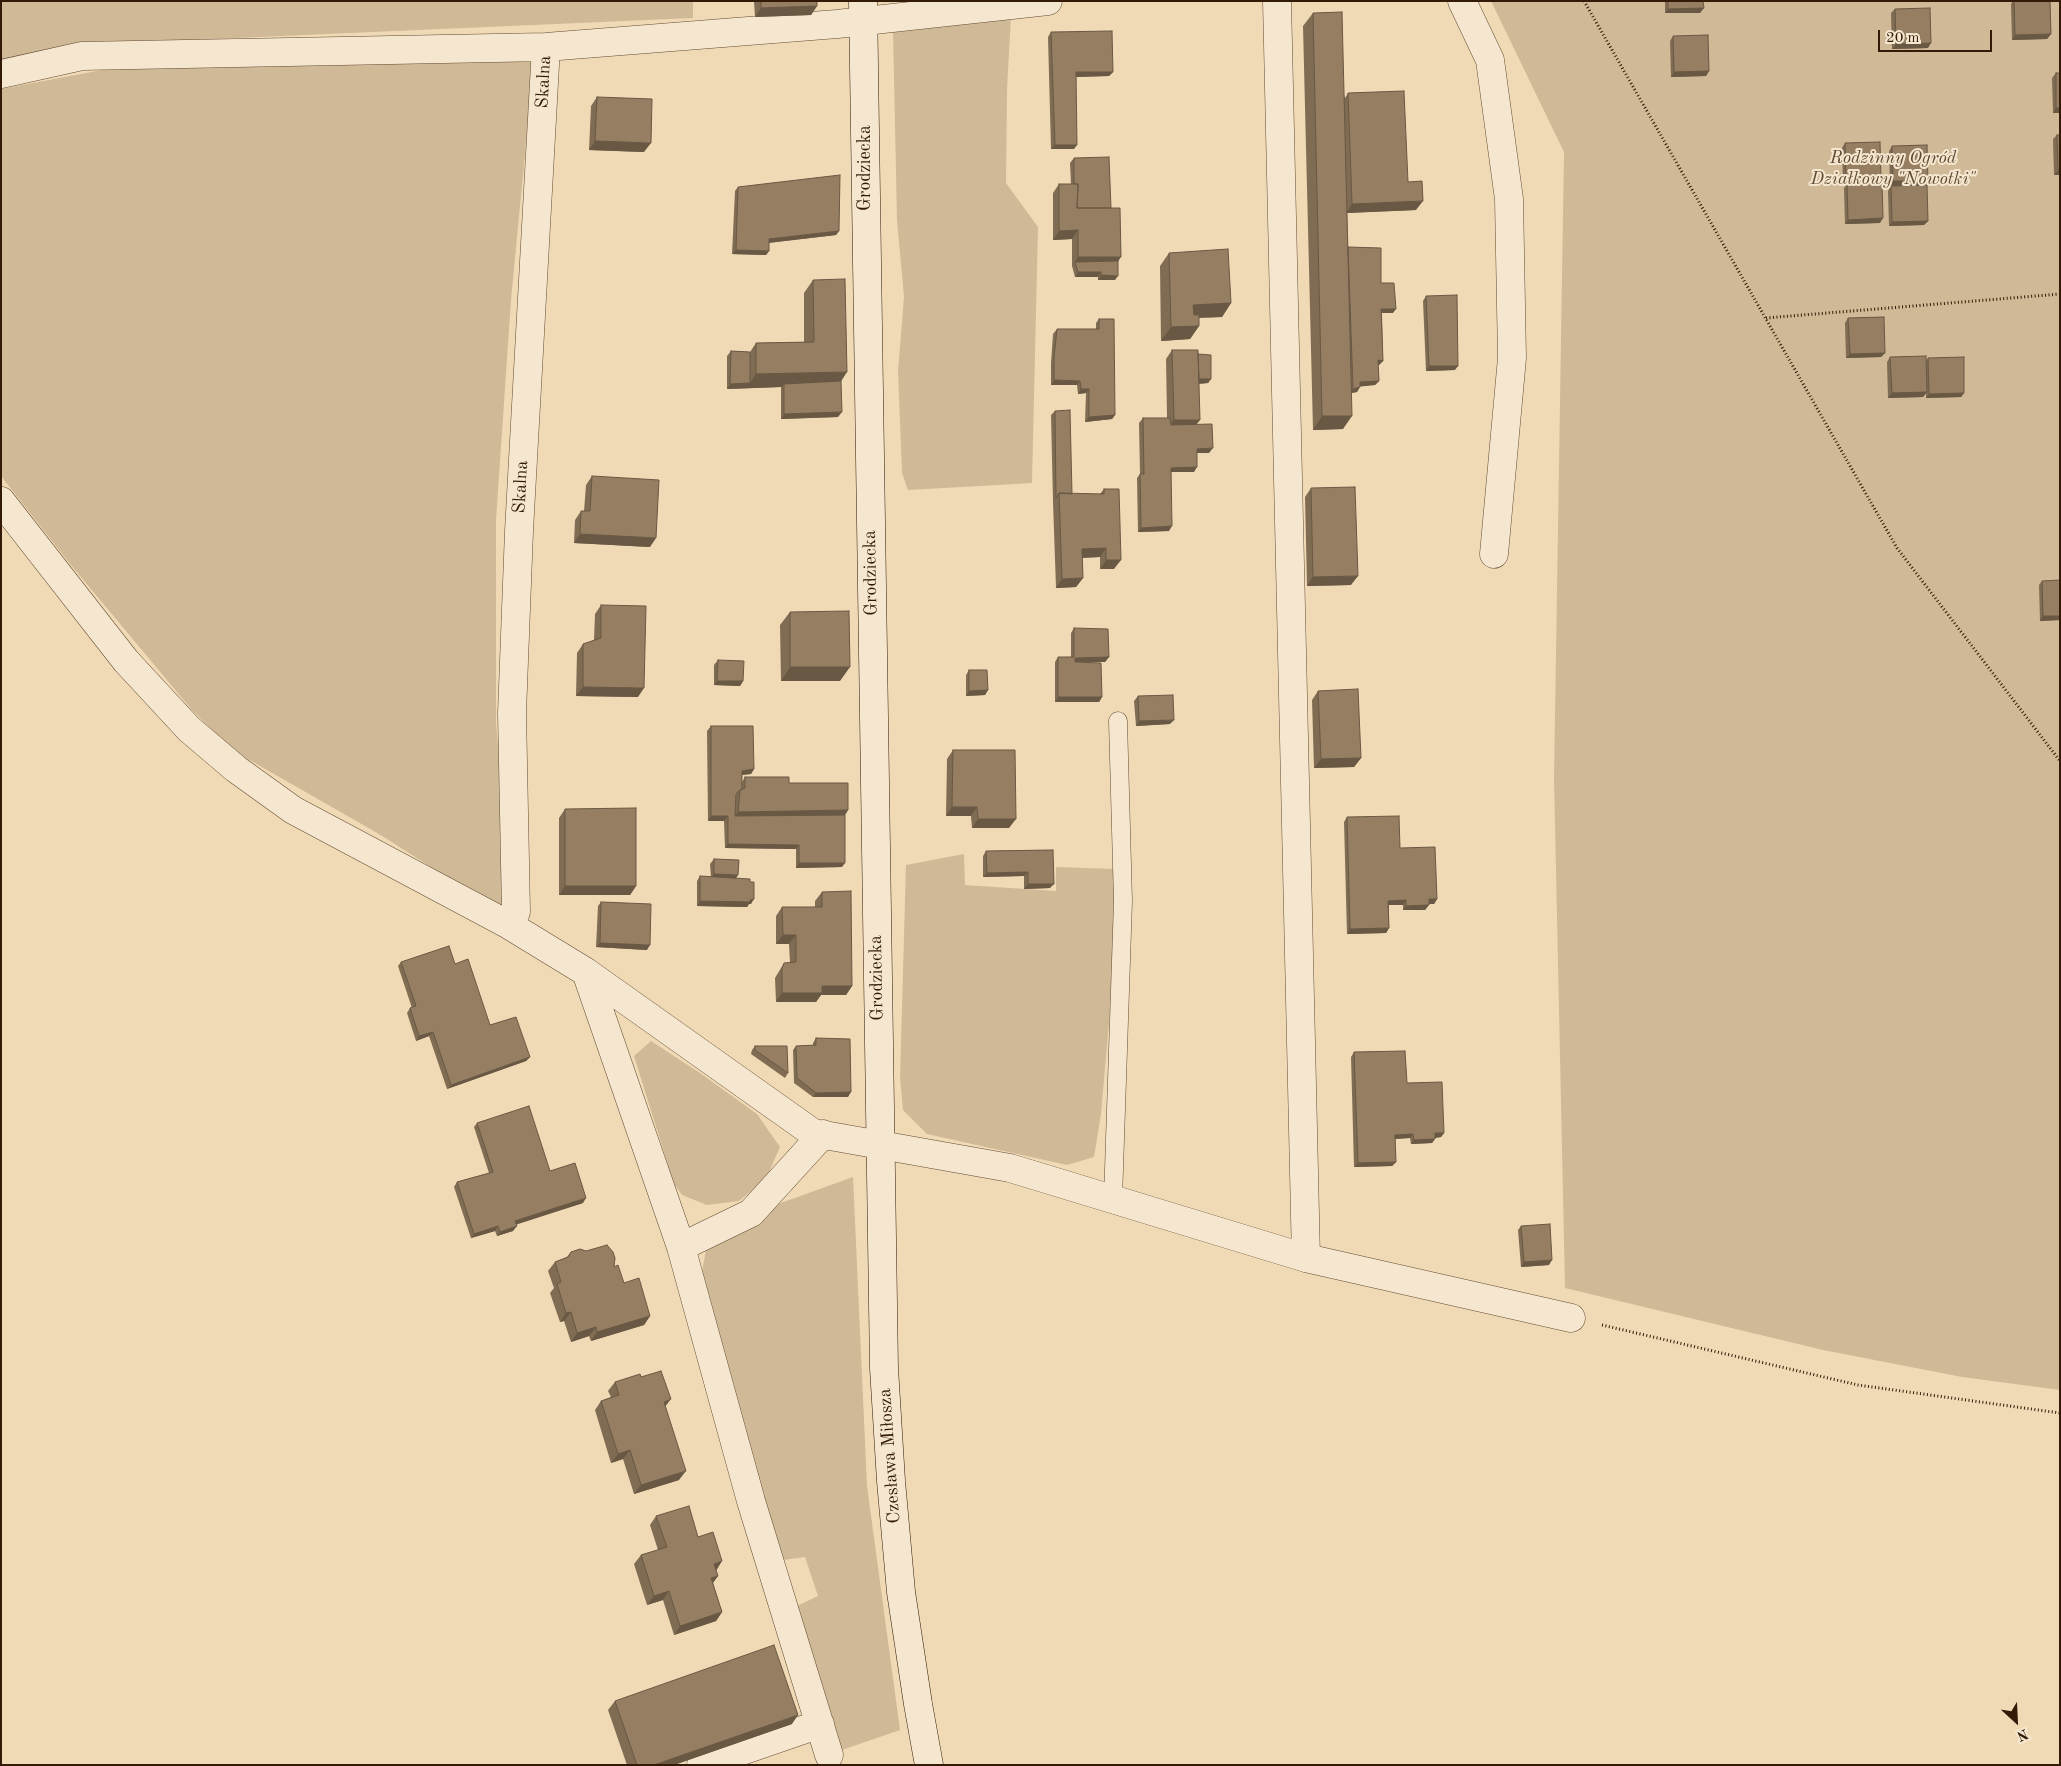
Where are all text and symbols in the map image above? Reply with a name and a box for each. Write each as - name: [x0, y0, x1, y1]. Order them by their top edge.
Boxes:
- scale bar: [1881, 20, 1995, 52]
- text: 20 m: [1886, 31, 1920, 46]
- street label: Skalna: [532, 55, 556, 109]
- street label: Grodziecka: [854, 125, 876, 211]
- park label: Rodzinny Ogród Działkowy "Nowotki": [1810, 147, 1976, 190]
- street label: Skalna: [509, 460, 533, 514]
- street label: Grodziecka: [859, 530, 883, 616]
- street label: Grodziecka: [865, 935, 889, 1021]
- street label: Czesława Miłosza: [875, 1388, 905, 1524]
- north arrow: [1991, 1696, 2041, 1746]
- text: N: [2015, 1726, 2030, 1743]

